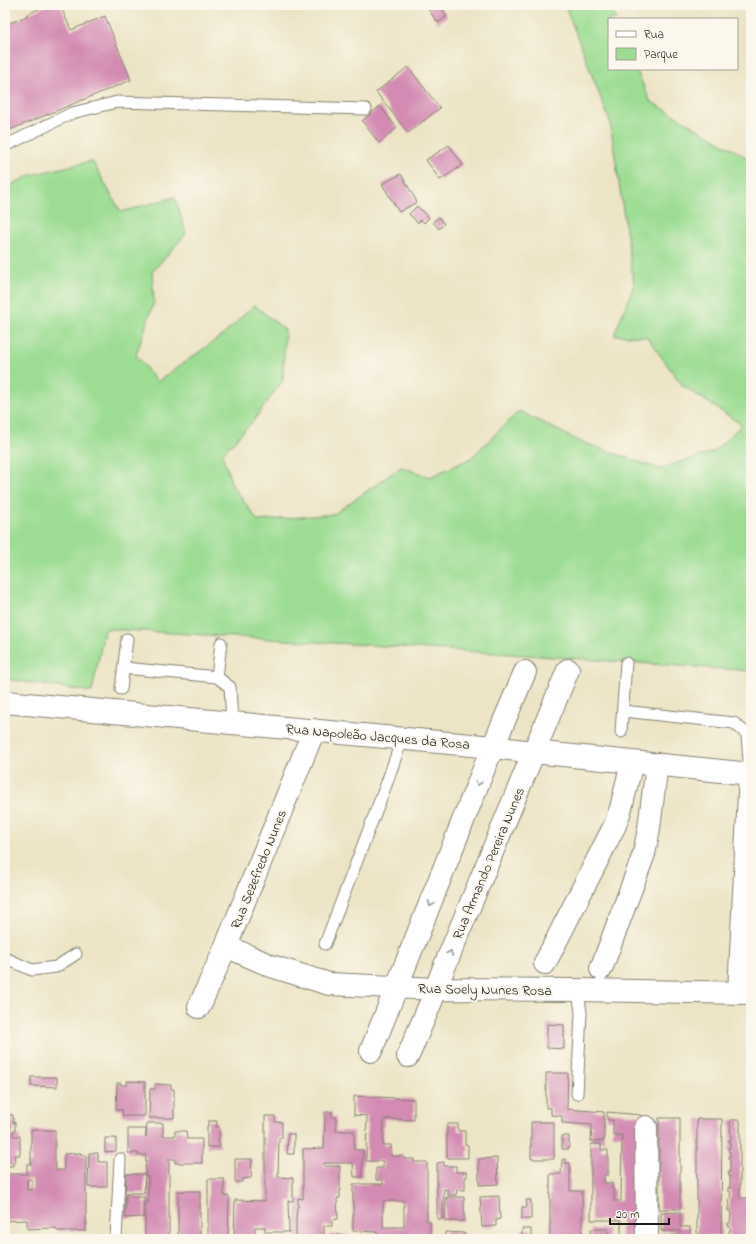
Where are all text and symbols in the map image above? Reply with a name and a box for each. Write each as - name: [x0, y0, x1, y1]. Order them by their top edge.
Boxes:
- legend: [608, 18, 738, 70]
- text: Rua: [644, 26, 664, 44]
- text: Parque: [644, 46, 678, 64]
- street label: Rua Napoleão Jacques da Rosa: [285, 719, 471, 756]
- one-way arrow: [475, 779, 483, 786]
- street label: Rua Armando Pereira Nunes: [448, 784, 531, 943]
- street label: Rua Sezefredo Nunes: [226, 807, 293, 932]
- one-way arrow: [427, 900, 435, 907]
- one-way arrow: [446, 949, 454, 956]
- street label: Rua Soely Nunes Rosa: [418, 979, 552, 1003]
- scale bar: [610, 1200, 669, 1226]
- text: 20 m: [616, 1206, 639, 1224]

